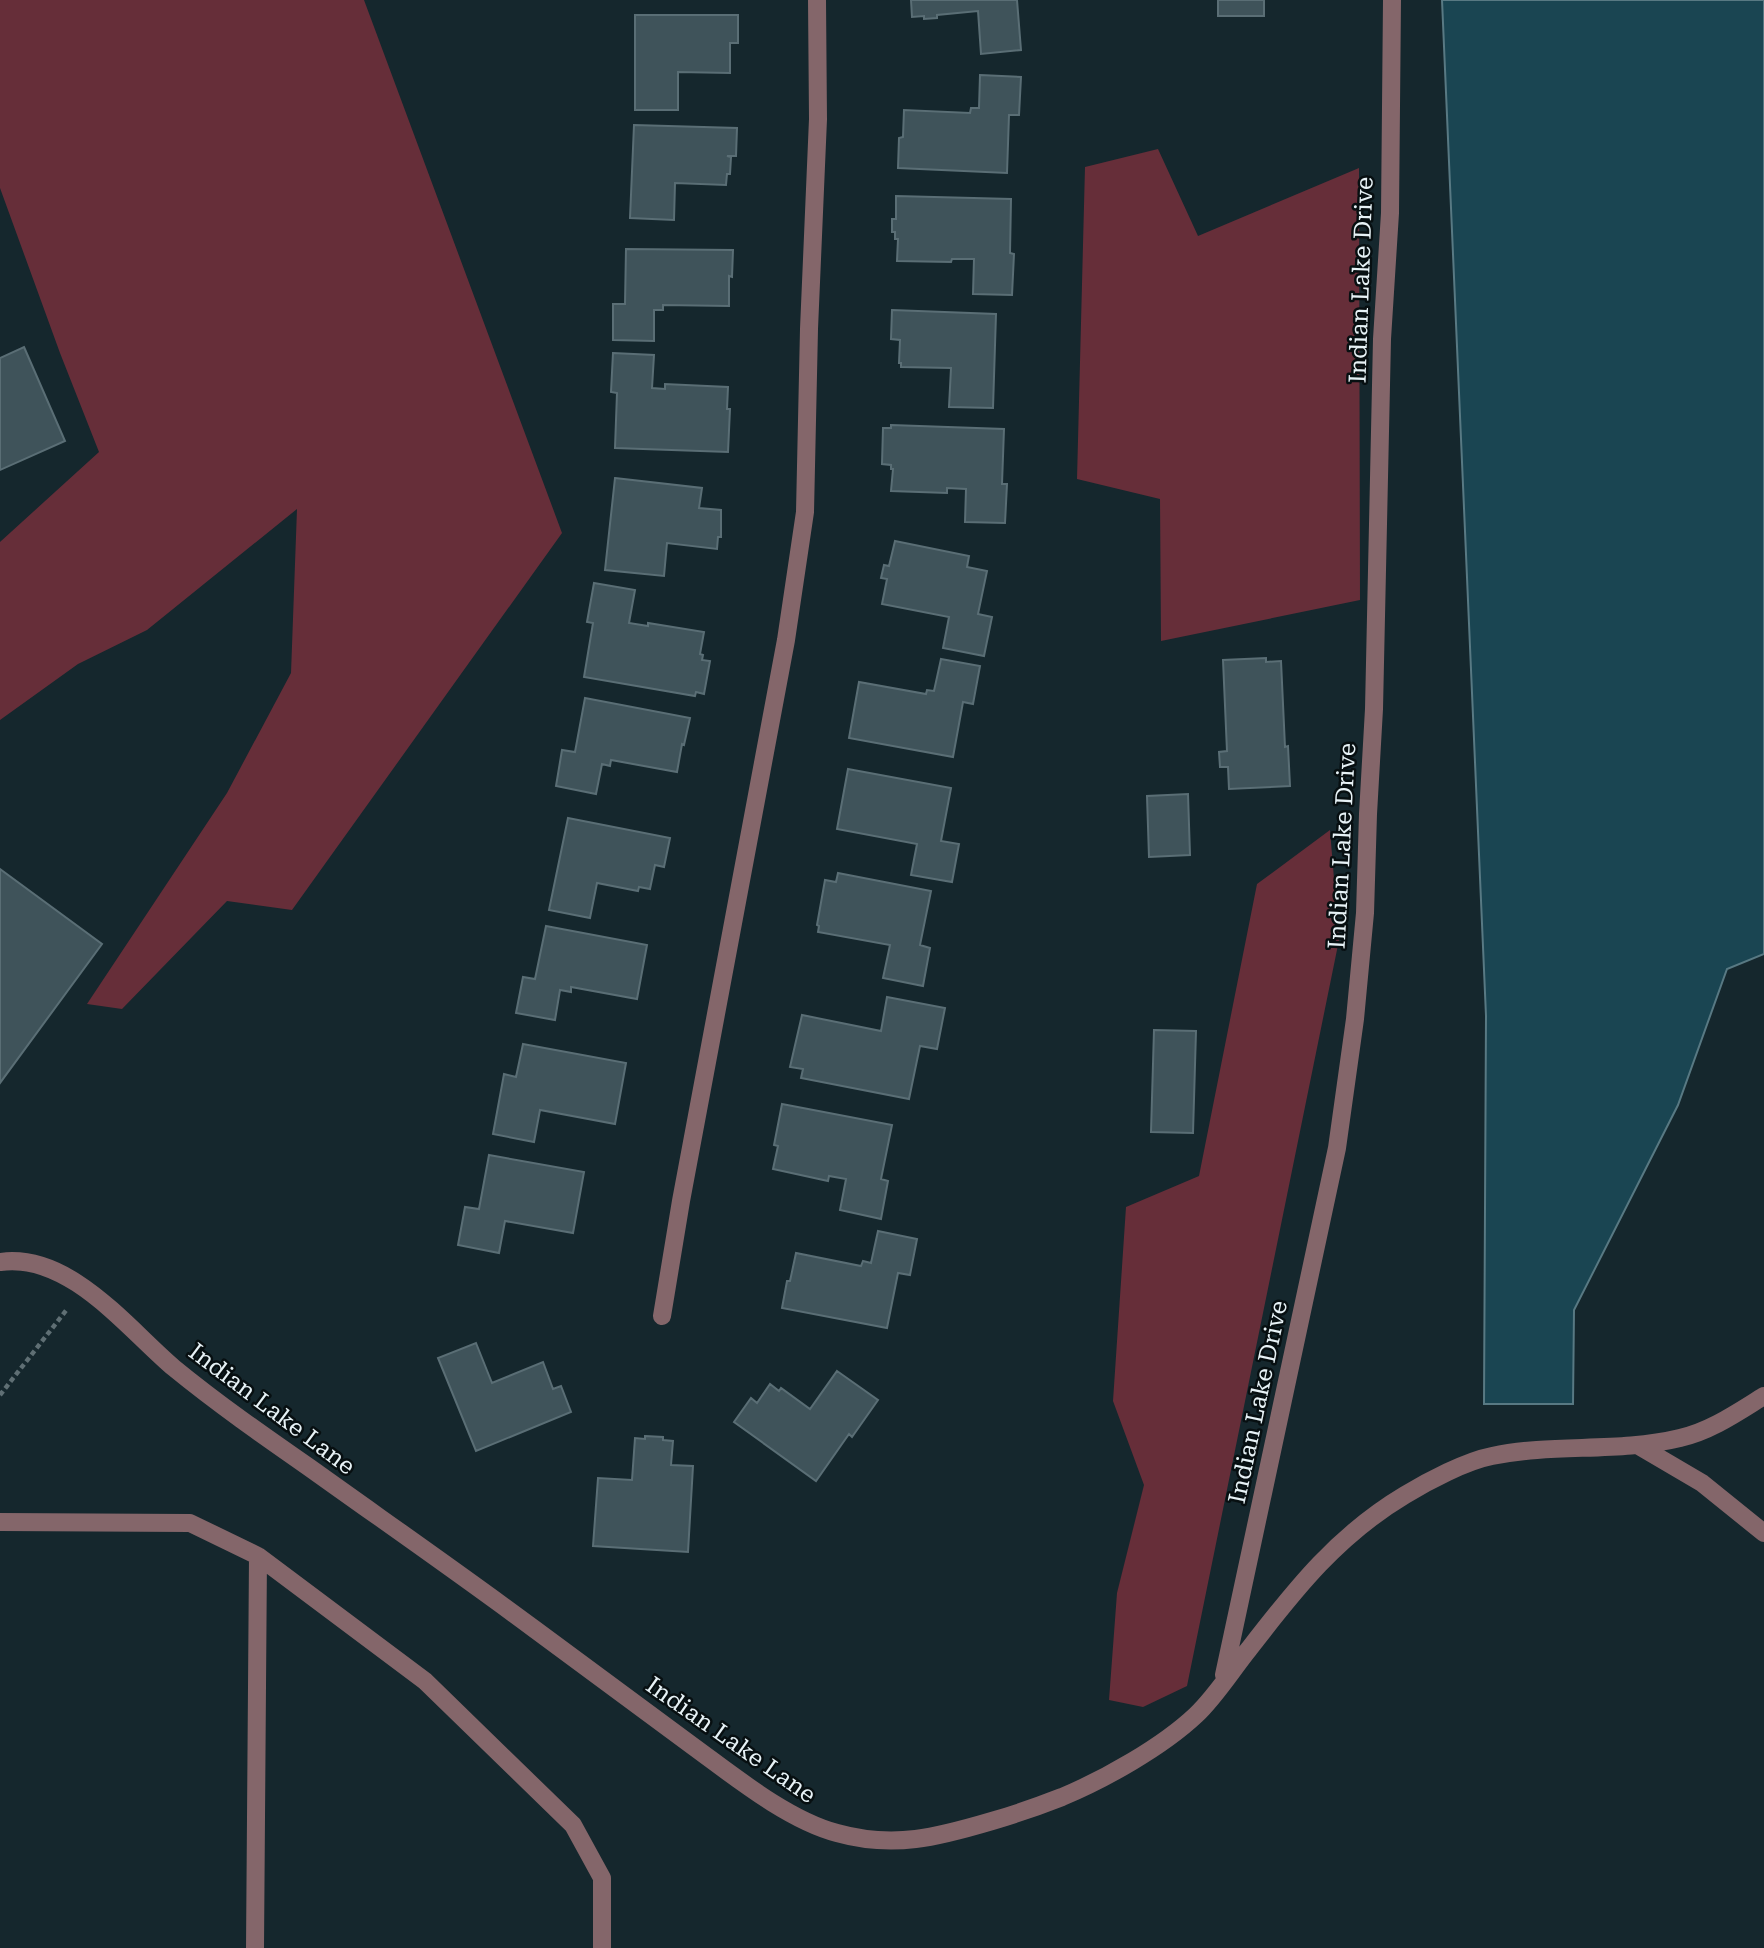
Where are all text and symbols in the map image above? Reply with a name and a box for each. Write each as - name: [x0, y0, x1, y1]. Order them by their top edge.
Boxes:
- street label: Indian Lake Drive: [1343, 176, 1379, 384]
- street label: Indian Lake Drive: [1323, 742, 1361, 950]
- street label: Indian Lake Drive: [1223, 1298, 1293, 1506]
- street label: Indian Lake Lane: [183, 1337, 361, 1481]
- street label: Indian Lake Lane: [641, 1671, 821, 1809]

